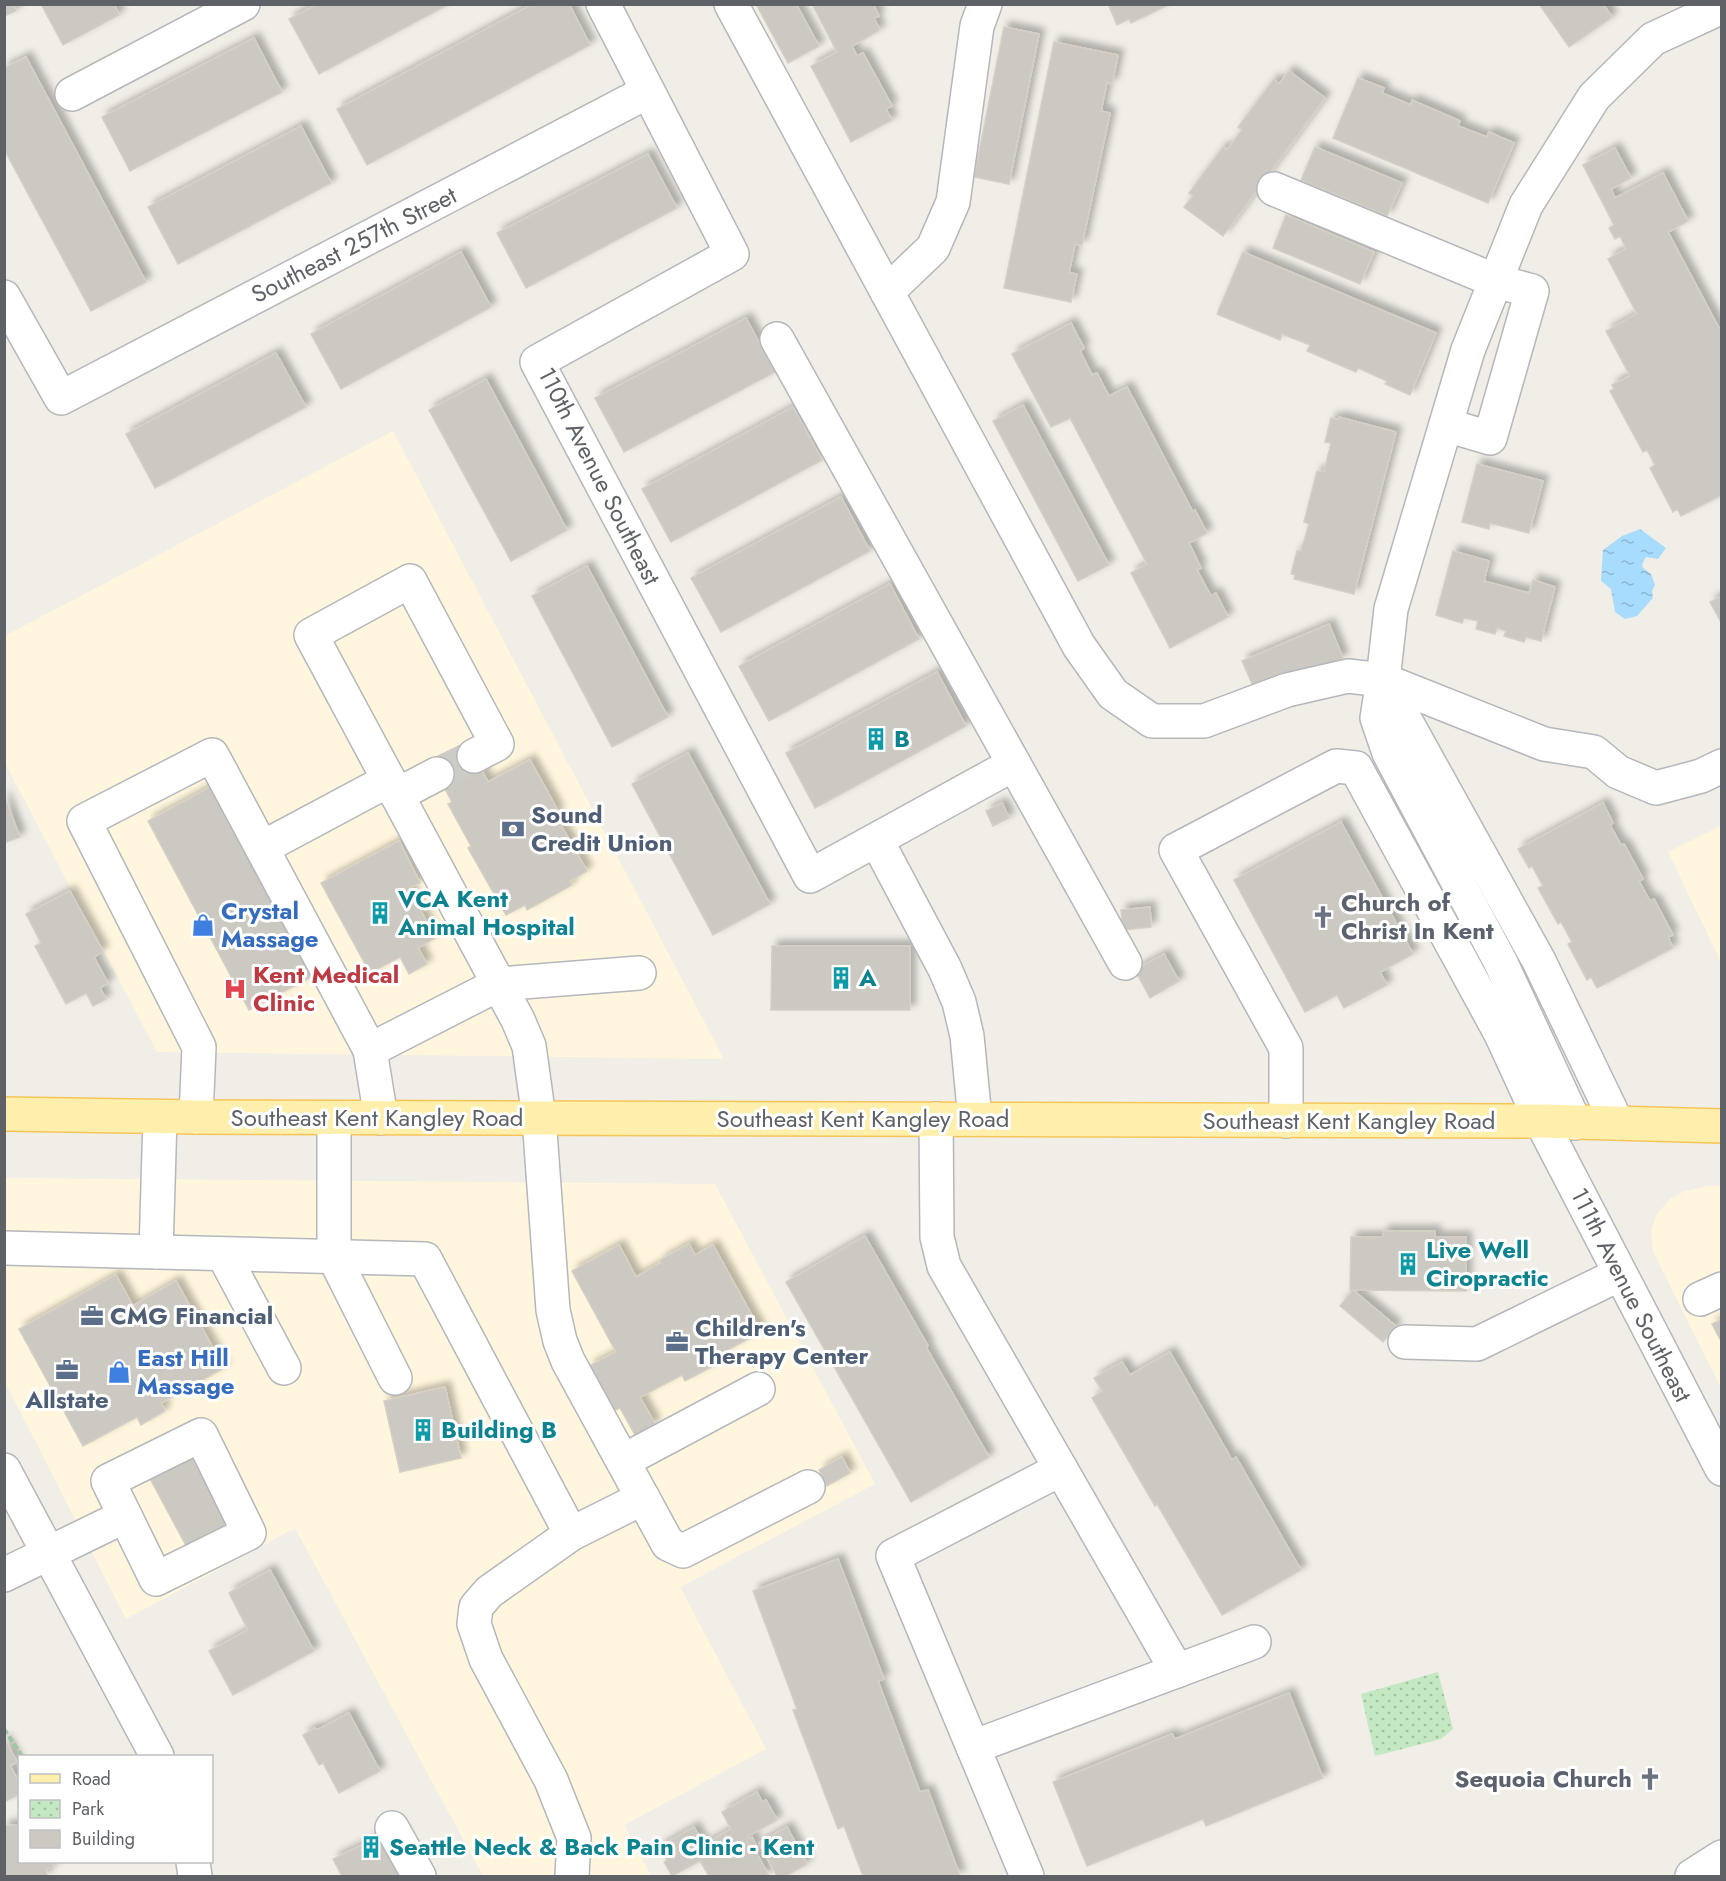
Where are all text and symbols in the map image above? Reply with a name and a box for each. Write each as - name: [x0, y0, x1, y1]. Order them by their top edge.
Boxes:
- street label: Southeast 257th Street: [245, 177, 463, 312]
- street label: 110th Avenue Southeast: [529, 361, 670, 591]
- place label: B: [894, 721, 910, 756]
- building icon: B: [863, 726, 889, 752]
- place label: Sound Credit Union: [531, 797, 673, 860]
- bank icon: Sound Credit Union: [500, 816, 526, 842]
- place label: VCA Kent Animal Hospital: [397, 881, 575, 944]
- place label: Church of Christ In Kent: [1341, 885, 1494, 948]
- place label: Crystal Massage: [221, 893, 319, 956]
- building icon: VCA Kent Animal Hospital: [367, 900, 393, 926]
- church icon: Church of Christ In Kent: [1310, 904, 1336, 930]
- shop icon: Crystal Massage: [190, 912, 216, 938]
- place label: Kent Medical Clinic: [253, 957, 399, 1020]
- place label: A: [858, 960, 877, 995]
- building icon: A: [828, 965, 854, 991]
- hospital icon: Kent Medical Clinic: [222, 976, 248, 1002]
- street label: Southeast Kent Kangley Road: [231, 1100, 523, 1135]
- street label: Southeast Kent Kangley Road: [717, 1101, 1009, 1136]
- street label: Southeast Kent Kangley Road: [1203, 1103, 1495, 1138]
- street label: 111th Avenue Southeast: [1562, 1181, 1701, 1408]
- place label: Live Well Ciropractic: [1426, 1232, 1549, 1295]
- building icon: Live Well Ciropractic: [1395, 1251, 1421, 1277]
- place label: CMG Financial: [110, 1298, 273, 1333]
- office icon: CMG Financial: [79, 1303, 105, 1329]
- place label: Children's Therapy Center: [695, 1310, 869, 1373]
- office icon: Children's Therapy Center: [664, 1329, 690, 1355]
- place label: East Hill Massage: [137, 1340, 235, 1403]
- office icon: Allstate: [54, 1357, 80, 1383]
- shop icon: East Hill Massage: [106, 1359, 132, 1385]
- place label: Allstate: [24, 1382, 109, 1417]
- place label: Building B: [441, 1412, 557, 1447]
- building icon: Building B: [410, 1417, 436, 1443]
- legend: [18, 1755, 213, 1863]
- place label: Sequoia Church: [1454, 1761, 1632, 1796]
- text: Road: [72, 1766, 111, 1792]
- church icon: Sequoia Church: [1637, 1766, 1663, 1792]
- text: Park: [72, 1796, 104, 1822]
- text: Building: [72, 1826, 135, 1852]
- place label: Seattle Neck & Back Pain Clinic - Kent: [389, 1829, 814, 1864]
- building icon: Seattle Neck & Back Pain Clinic - Kent: [358, 1834, 384, 1860]

